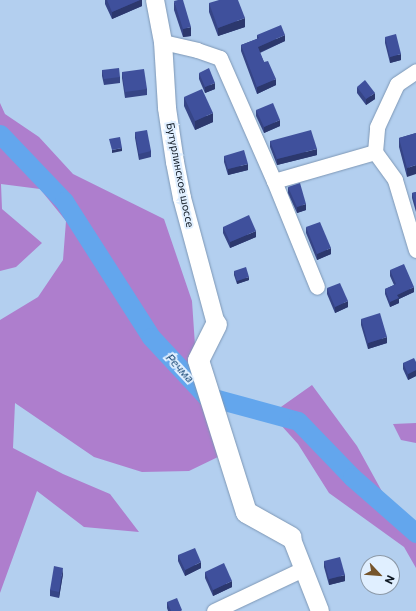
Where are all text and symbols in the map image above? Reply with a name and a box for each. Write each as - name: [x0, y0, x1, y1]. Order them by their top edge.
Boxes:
- street label: Бутурлинское шоссе: [163, 121, 197, 229]
- water label: Речма: [163, 350, 197, 386]
- north arrow: [360, 555, 400, 595]
- text: N: [383, 573, 398, 587]

